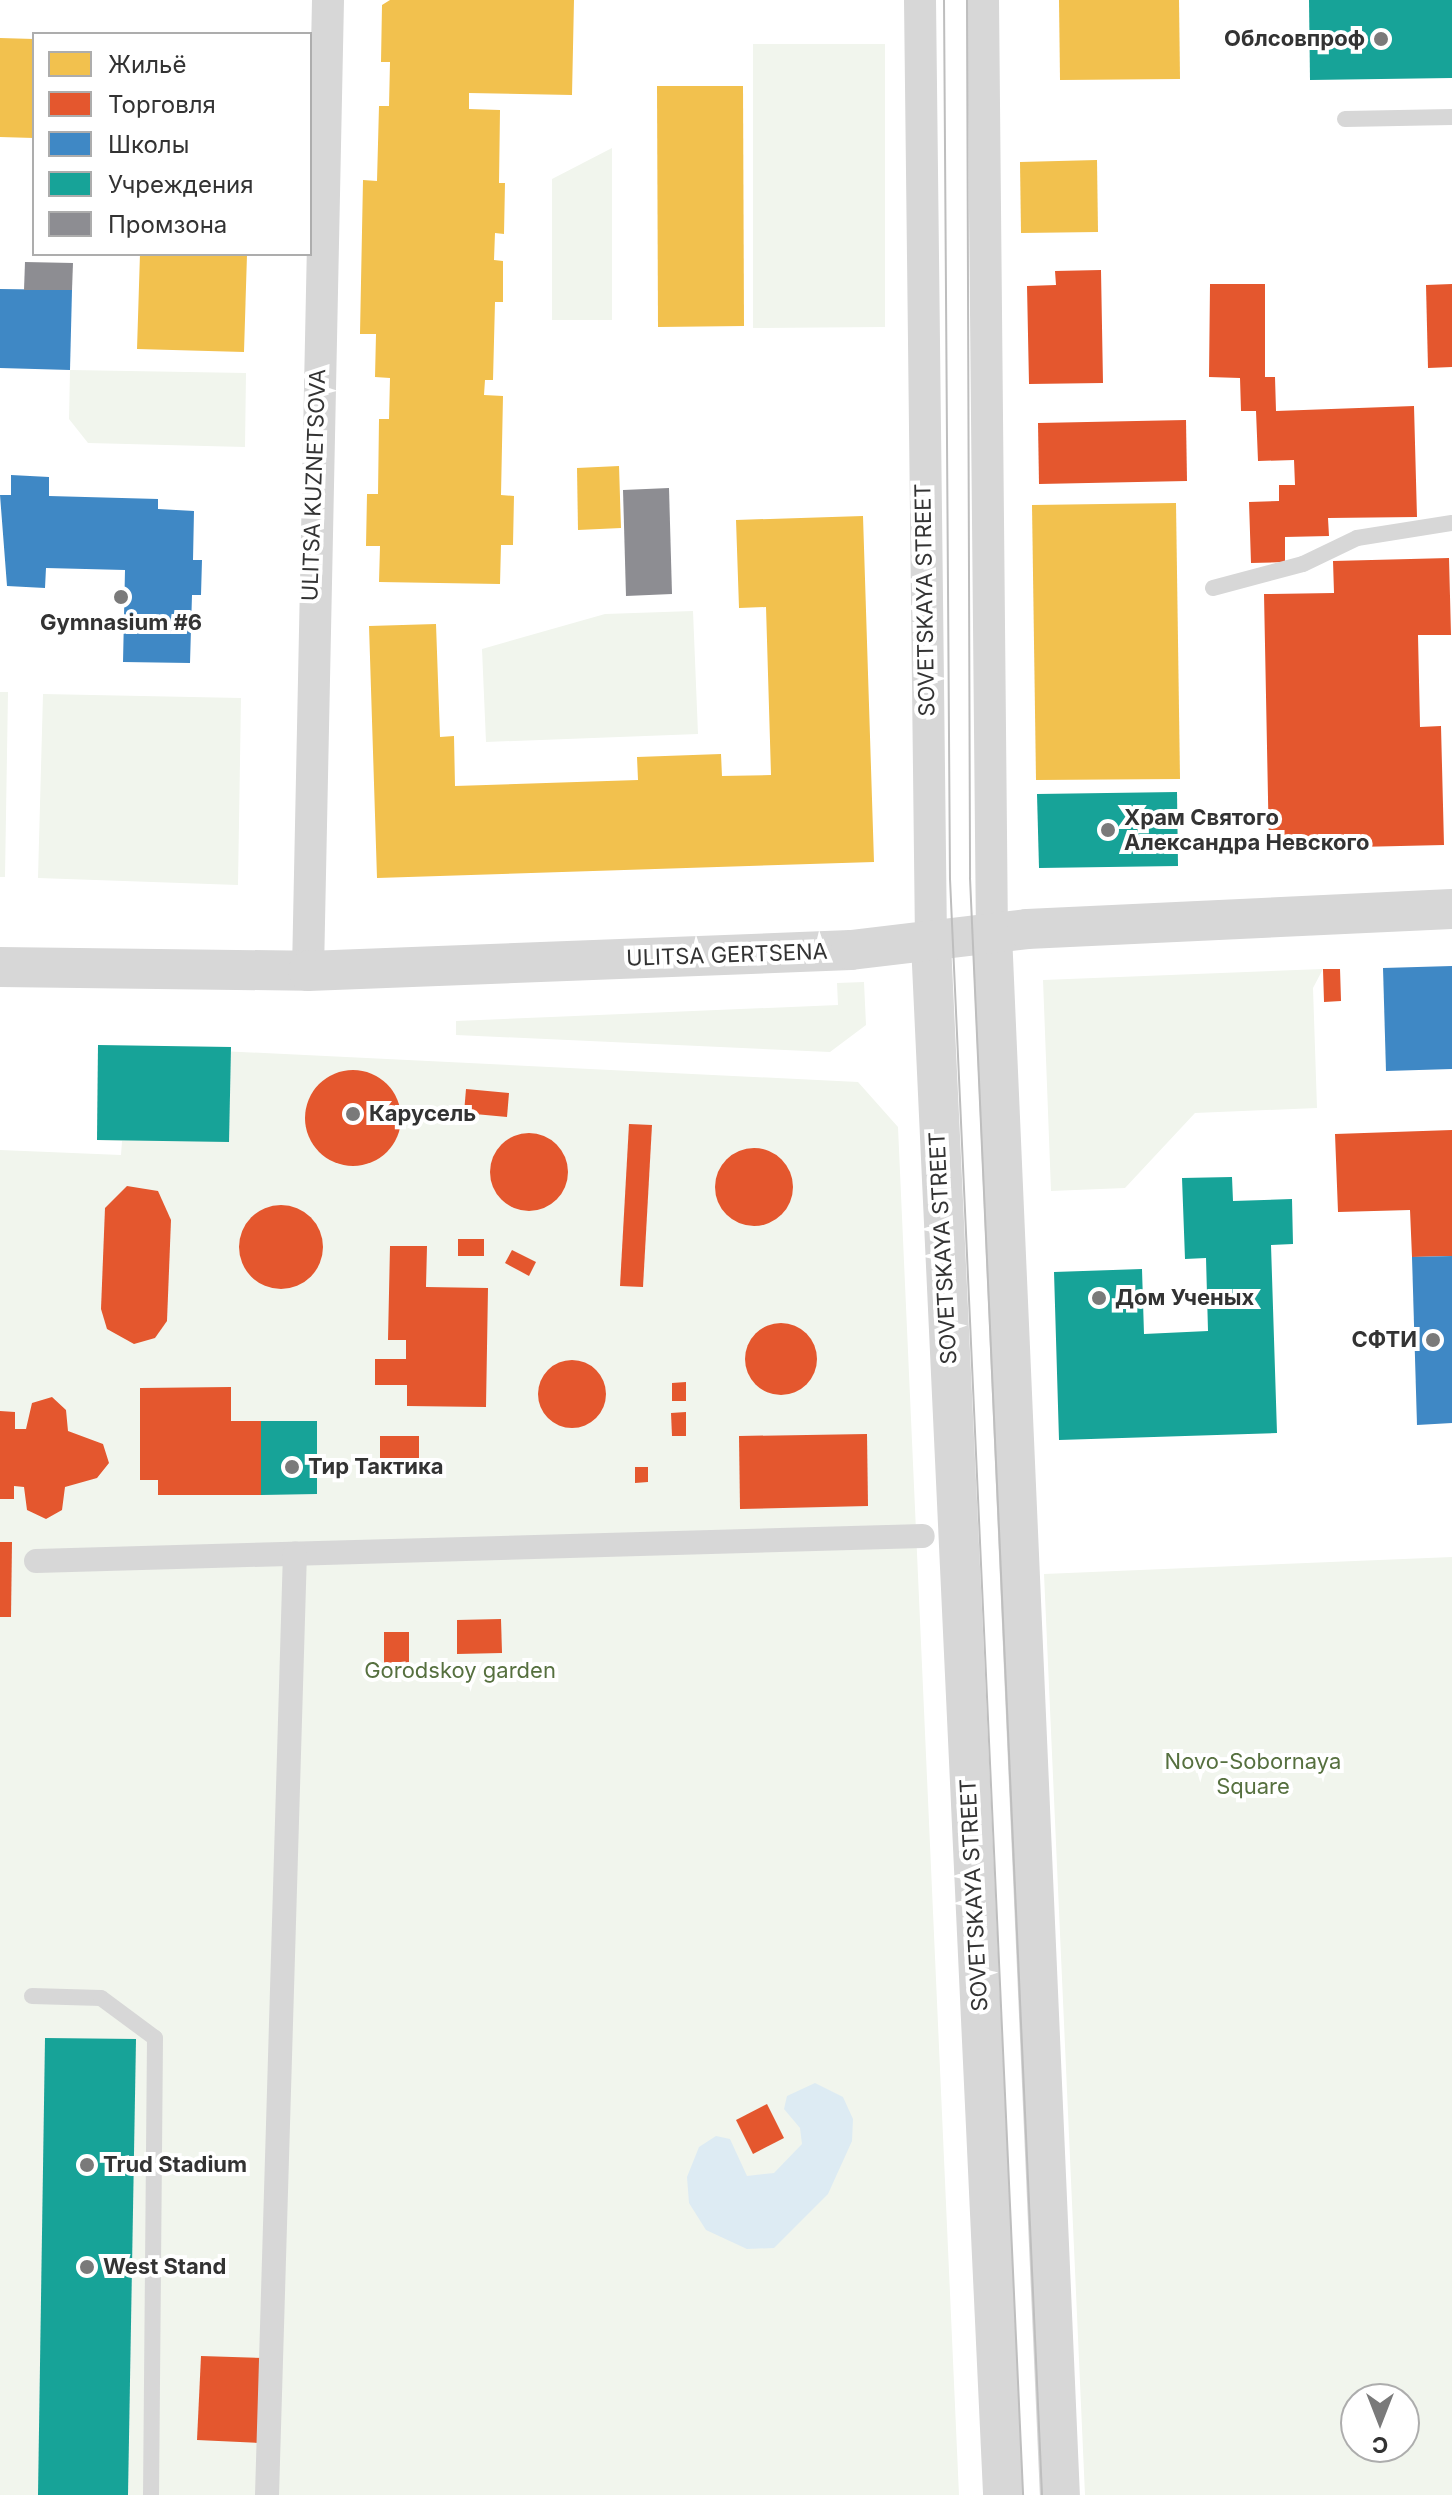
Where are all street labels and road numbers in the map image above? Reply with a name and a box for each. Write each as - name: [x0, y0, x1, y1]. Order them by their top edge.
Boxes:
- street label: ULITSA KUZNETSOVA: [297, 368, 331, 602]
- street label: SOVETSKAYA STREET: [910, 483, 940, 717]
- street label: ULITSA GERTSENA: [626, 938, 828, 972]
- street label: SOVETSKAYA STREET: [924, 1131, 962, 1365]
- street label: SOVETSKAYA STREET: [955, 1778, 993, 2012]

